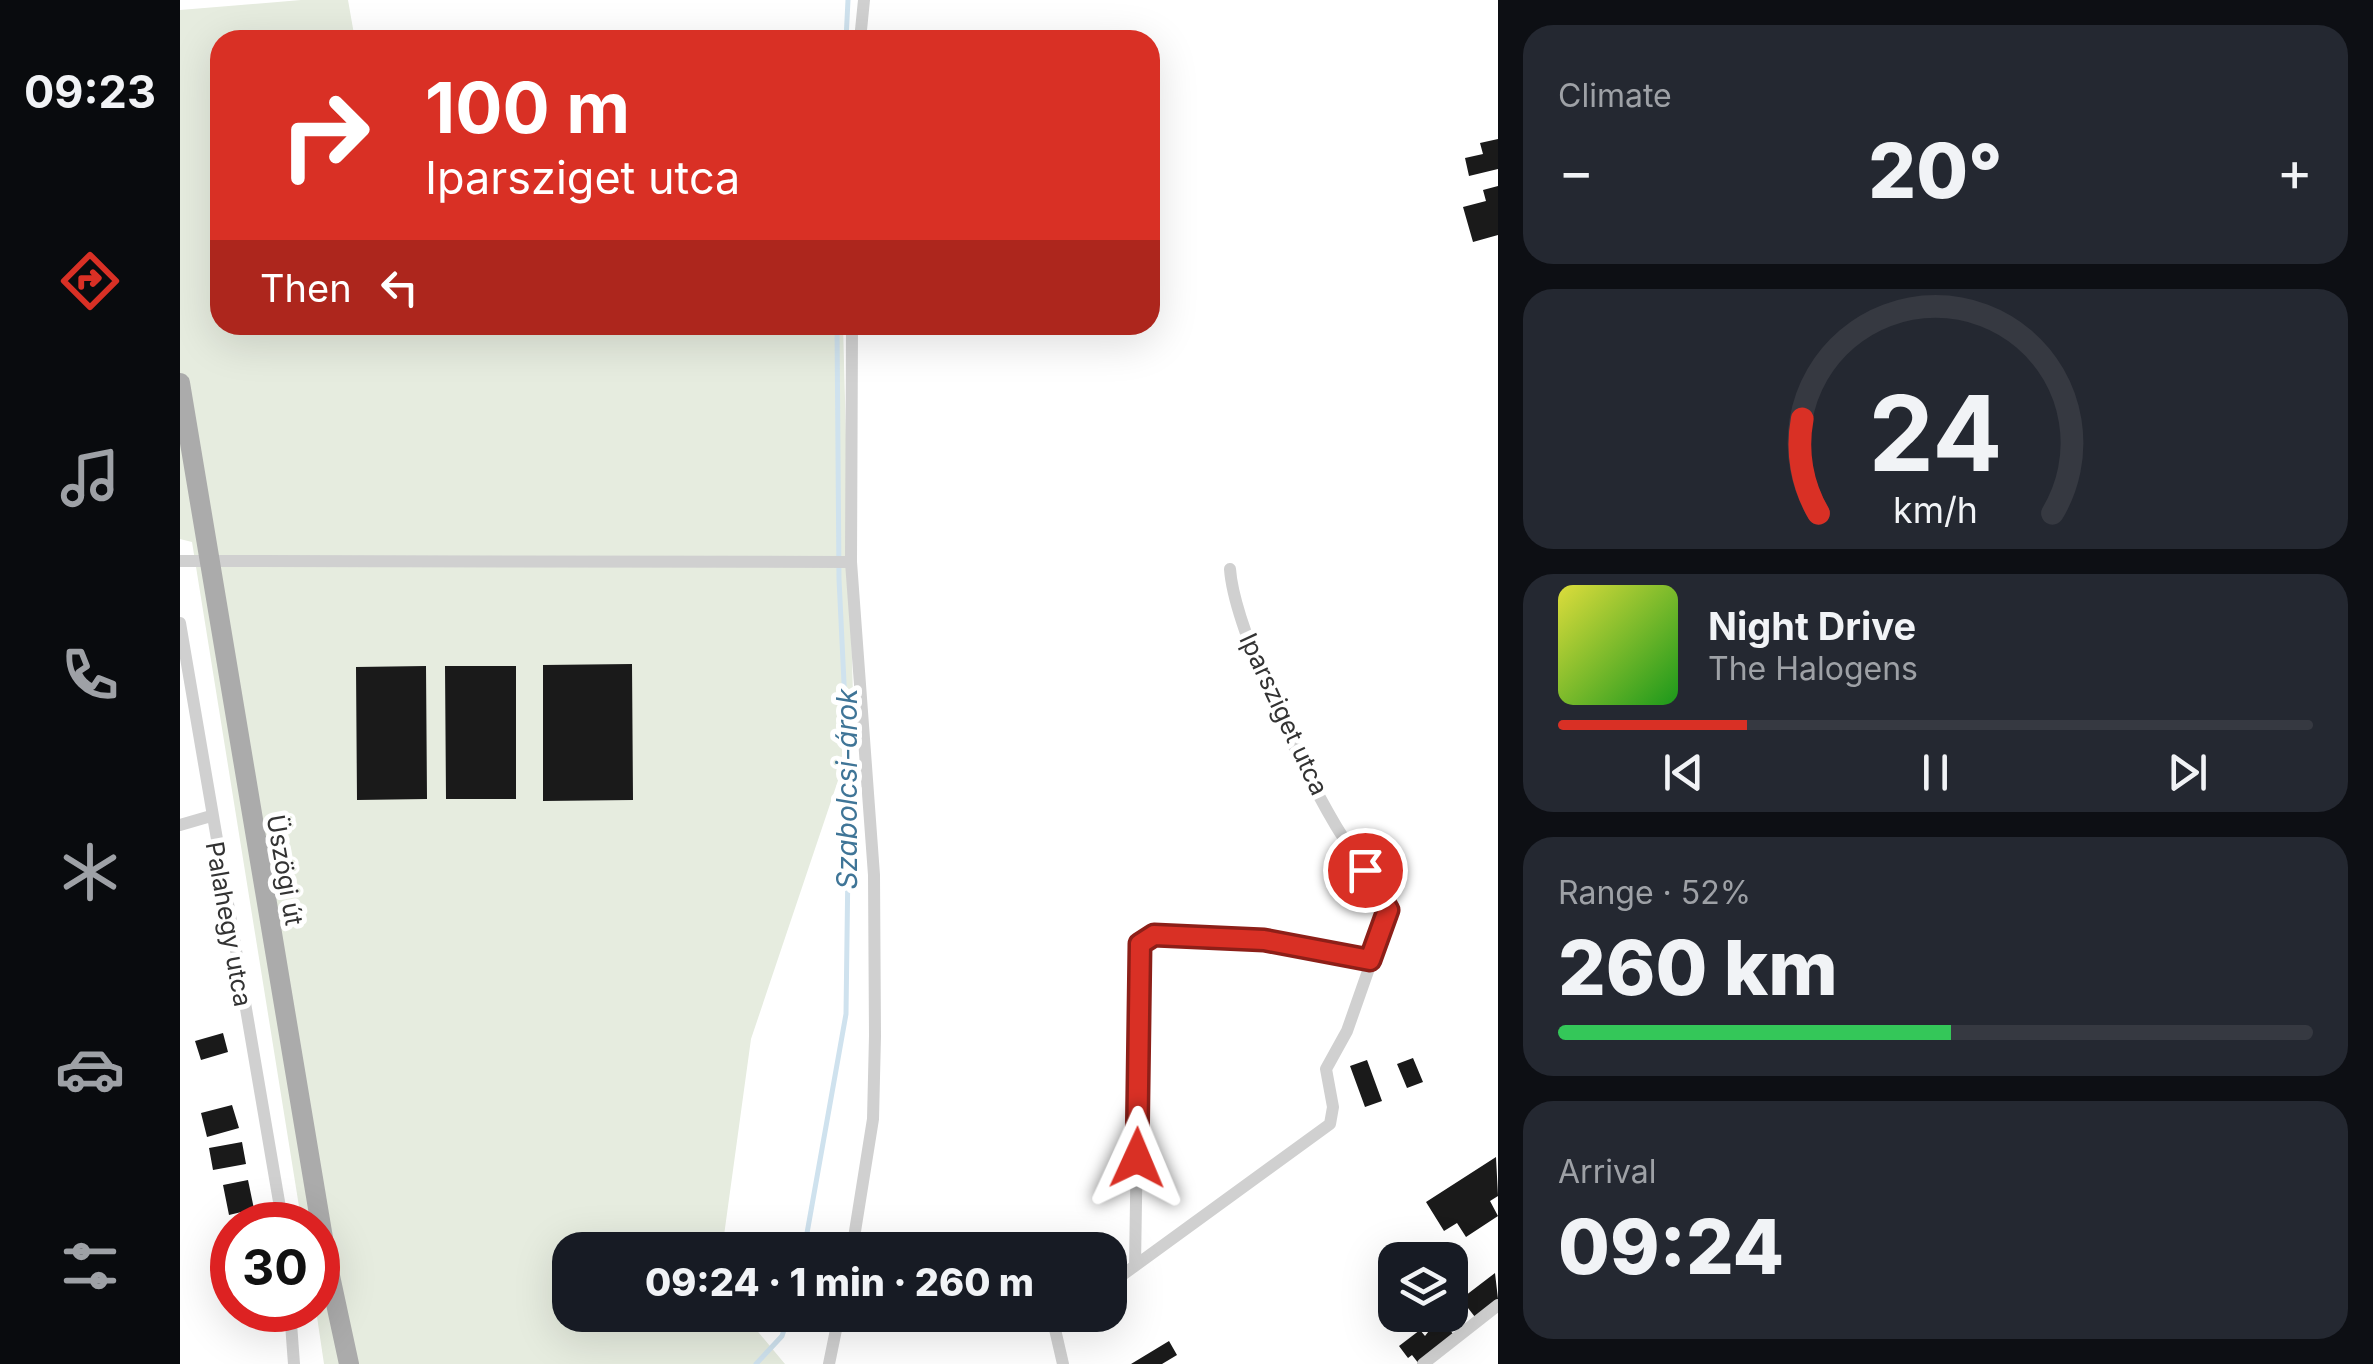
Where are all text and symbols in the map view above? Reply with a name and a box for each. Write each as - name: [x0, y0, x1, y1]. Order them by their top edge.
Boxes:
- text: 09:23: [24, 64, 156, 119]
- text: 100 m: [425, 65, 630, 150]
- icon: right: [260, 70, 390, 200]
- text: Climate: [1558, 76, 1672, 115]
- text: 20°: [1868, 125, 2003, 216]
- text: −: [1558, 138, 1594, 204]
- text: +: [2277, 138, 2313, 204]
- text: Iparsziget utca: [425, 150, 740, 205]
- icon: directions: [55, 246, 125, 316]
- icon: left: [372, 260, 427, 315]
- text: Then: [260, 265, 352, 311]
- text: 24: [1868, 370, 2003, 496]
- icon: music: [55, 443, 125, 513]
- text: km/h: [1893, 488, 1978, 532]
- text: Night Drive: [1708, 603, 1916, 649]
- street label: Iparsziget utca: [1233, 628, 1335, 800]
- icon: phone: [55, 640, 125, 710]
- text: The Halogens: [1708, 649, 1918, 688]
- water label: Szabolcsi-árok: [830, 688, 864, 889]
- icon: previous: [1656, 745, 1711, 800]
- icon: pause: [1908, 745, 1963, 800]
- icon: next: [2160, 745, 2215, 800]
- street label: Üszögi út: [261, 812, 309, 928]
- pin: [1323, 828, 1408, 913]
- icon: climate: [55, 837, 125, 907]
- street label: Palahegy utca: [200, 839, 258, 1009]
- icon: arrive: [1338, 843, 1393, 898]
- text: Range · 52%: [1558, 873, 1751, 912]
- text: 260 km: [1558, 922, 1838, 1013]
- icon: car: [55, 1034, 125, 1104]
- position arrow: [1085, 1106, 1189, 1210]
- text: Arrival: [1558, 1152, 1656, 1191]
- text: 09:24: [1558, 1201, 1784, 1292]
- speed limit sign: 30: [210, 1202, 340, 1332]
- icon: filters: [55, 1231, 125, 1301]
- map controls: [1378, 1242, 1468, 1332]
- button: layers: [1378, 1242, 1468, 1332]
- text: 09:24 · 1 min · 260 m: [645, 1259, 1034, 1305]

